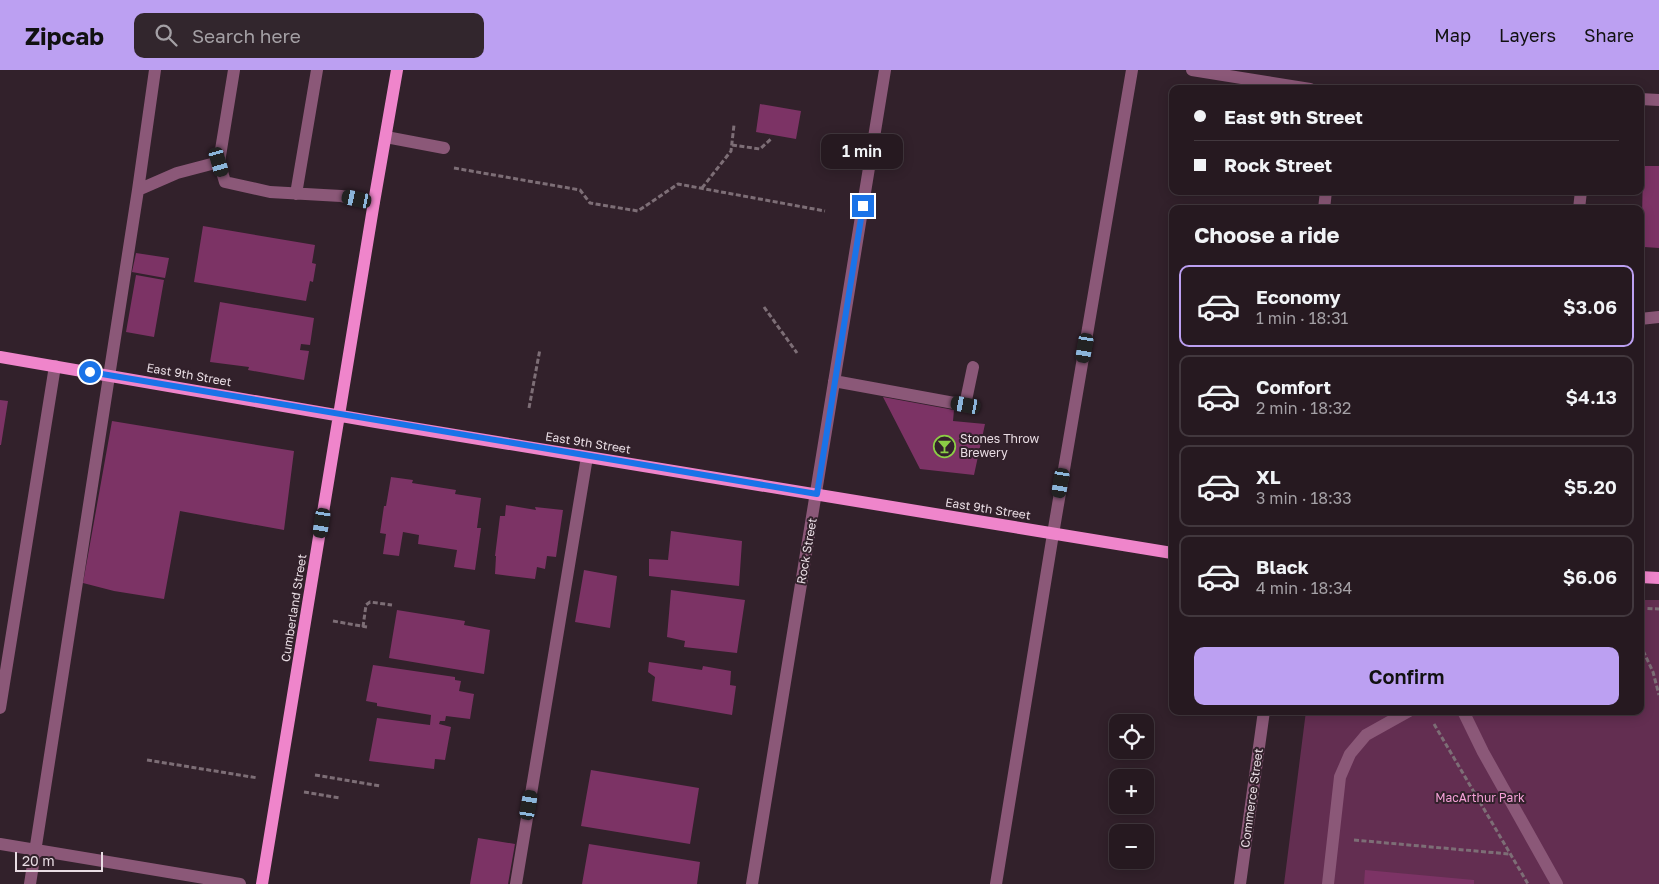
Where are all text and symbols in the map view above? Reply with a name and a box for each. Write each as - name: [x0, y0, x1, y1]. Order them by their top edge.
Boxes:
- search box: [134, 13, 484, 58]
- text: Zipcab: [25, 21, 104, 50]
- icon: search: [152, 21, 180, 49]
- text: Search here: [192, 24, 301, 47]
- text: Map: [1434, 24, 1471, 46]
- text: Layers: [1499, 24, 1556, 46]
- text: Share: [1584, 24, 1634, 46]
- text: East 9th Street: [1224, 105, 1363, 128]
- callout: 1 min: [822, 134, 904, 168]
- text: 1 min: [842, 141, 882, 161]
- car: [207, 146, 230, 178]
- text: Rock Street: [1224, 153, 1332, 176]
- car: [340, 189, 373, 209]
- route end: [852, 195, 874, 217]
- text: Choose a ride: [1194, 221, 1340, 248]
- icon: car: [1196, 284, 1241, 329]
- text: Economy: [1256, 285, 1341, 308]
- text: $3.06: [1563, 295, 1617, 318]
- text: 1 min · 18:31: [1256, 308, 1348, 328]
- car: [1075, 332, 1094, 364]
- street label: East 9th Street: [145, 360, 233, 389]
- route start: [79, 361, 101, 383]
- icon: car: [1196, 374, 1241, 419]
- text: Comfort: [1256, 375, 1331, 398]
- text: $4.13: [1566, 385, 1617, 408]
- car: [949, 395, 982, 415]
- text: 2 min · 18:32: [1256, 398, 1351, 418]
- street label: East 9th Street: [544, 428, 632, 457]
- place label: Stones Throw Brewery: [960, 431, 1040, 460]
- bar icon: Stones Throw Brewery: [932, 434, 956, 458]
- icon: car: [1196, 464, 1241, 509]
- text: XL: [1256, 465, 1281, 488]
- car: [1051, 467, 1070, 499]
- text: $5.20: [1564, 475, 1617, 498]
- text: 3 min · 18:33: [1256, 488, 1352, 508]
- street label: East 9th Street: [944, 494, 1032, 523]
- car: [312, 507, 331, 539]
- street label: Rock Street: [793, 516, 820, 585]
- street label: Cumberland Street: [278, 553, 309, 663]
- icon: car: [1196, 554, 1241, 599]
- text: Black: [1256, 555, 1309, 578]
- text: $6.06: [1563, 565, 1617, 588]
- text: 4 min · 18:34: [1256, 578, 1352, 598]
- button: Confirm: [1194, 647, 1619, 705]
- map controls: [1109, 714, 1154, 869]
- button: locate: [1109, 714, 1154, 759]
- street label: Commerce Street: [1237, 747, 1266, 849]
- button: +: [1109, 769, 1154, 814]
- car: [519, 789, 538, 821]
- park label: MacArthur Park: [1435, 790, 1525, 805]
- button: −: [1109, 824, 1154, 869]
- scale bar: [15, 849, 102, 872]
- text: 20 m: [22, 852, 55, 869]

